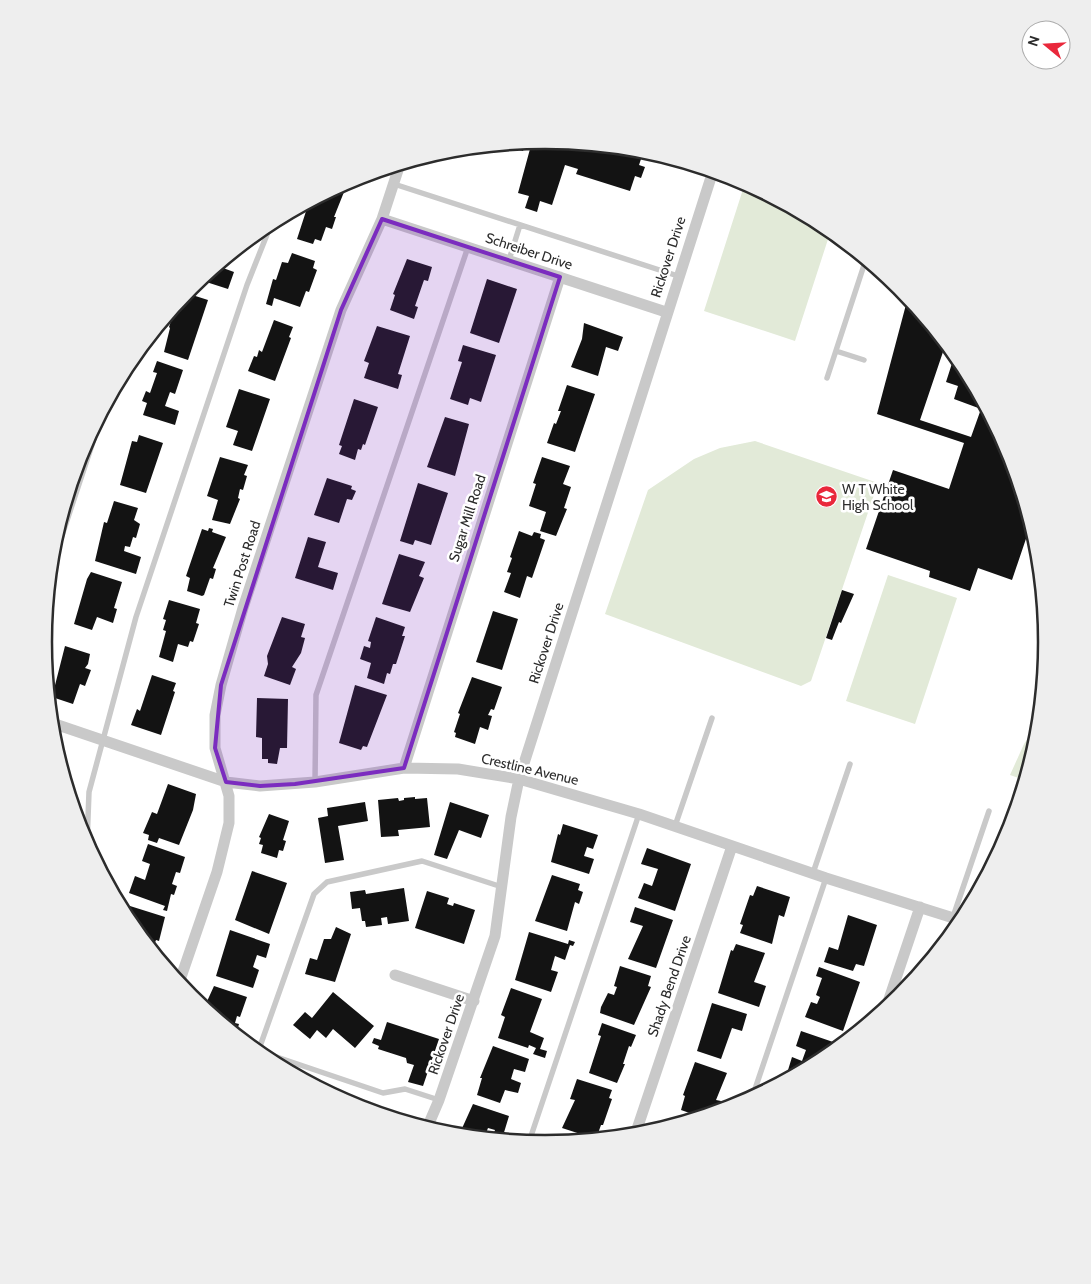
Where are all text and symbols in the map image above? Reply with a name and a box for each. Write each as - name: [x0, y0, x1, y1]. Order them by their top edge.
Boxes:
- north arrow: [1021, 20, 1071, 70]
- text: N: [1024, 33, 1044, 48]
- street label: Rickover Drive: [646, 214, 690, 300]
- street label: Schreiber Drive: [483, 228, 575, 274]
- street label: Sugar Mill Road: [444, 472, 490, 564]
- place label: W T White High School: [842, 480, 914, 514]
- school or university icon: W T White High School: [814, 485, 838, 509]
- street label: Twin Post Road: [220, 518, 264, 610]
- street label: Rickover Drive: [524, 600, 568, 686]
- street label: Crestline Avenue: [480, 749, 580, 789]
- street label: Shady Bend Drive: [643, 933, 695, 1039]
- street label: Rickover Drive: [424, 991, 468, 1077]

